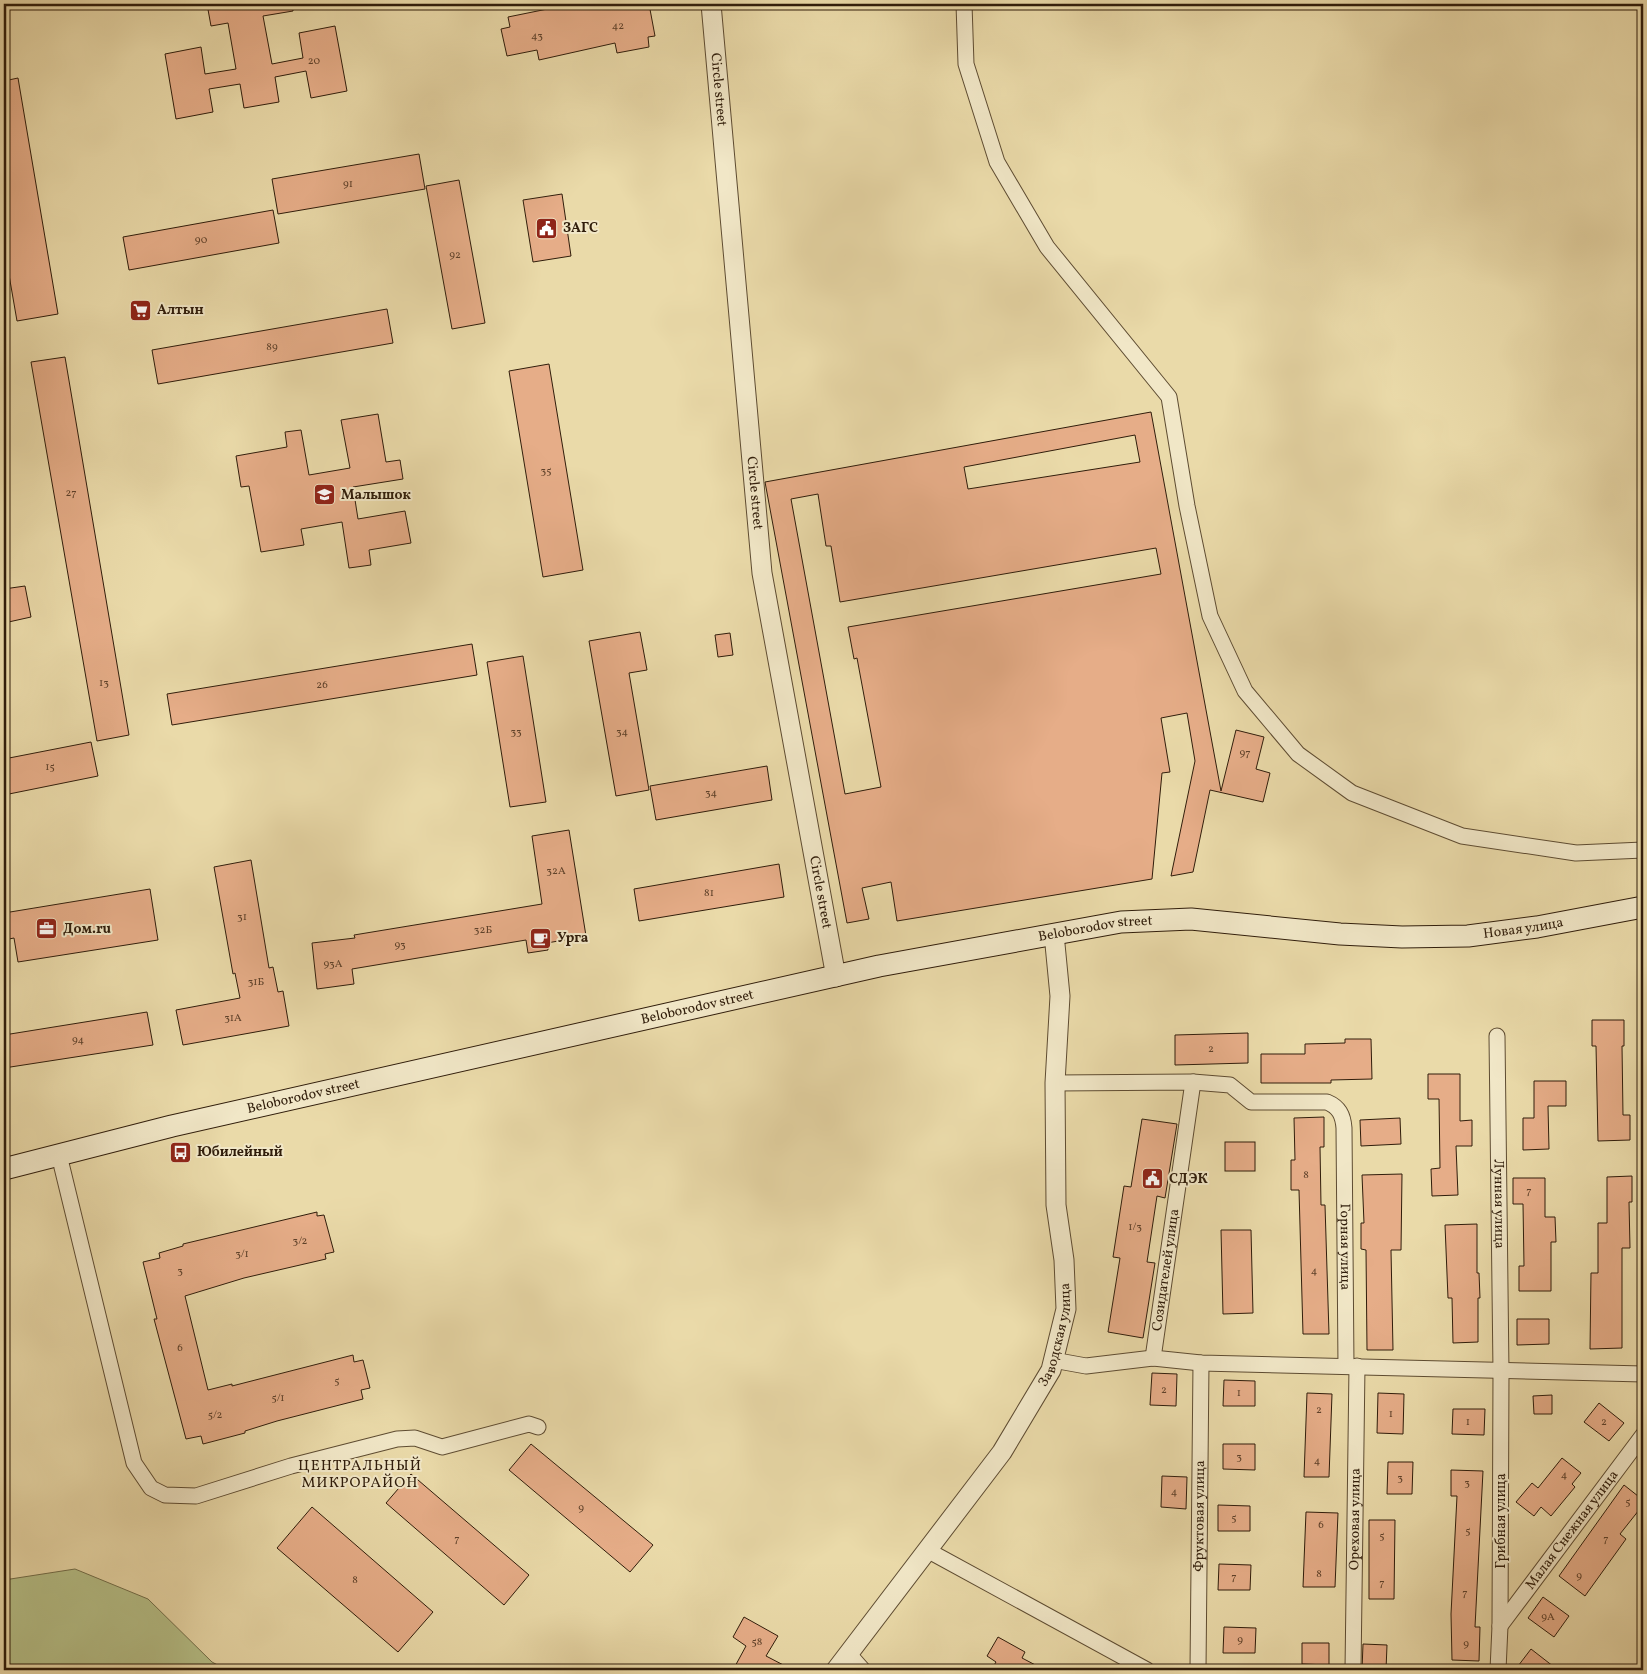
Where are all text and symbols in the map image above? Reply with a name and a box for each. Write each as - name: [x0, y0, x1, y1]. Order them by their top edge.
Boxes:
- house number: 42: [612, 19, 624, 34]
- house number: 43: [531, 29, 543, 44]
- street label: Circle street: [706, 52, 731, 127]
- house number: 20: [308, 54, 321, 69]
- house number: 91: [343, 177, 353, 192]
- public building icon: ЗАГС: [535, 216, 559, 240]
- place label: ЗАГС: [563, 219, 598, 238]
- house number: 90: [195, 233, 208, 248]
- house number: 92: [449, 248, 461, 263]
- supermarket icon: Алтын: [129, 298, 153, 322]
- place label: Алтын: [157, 301, 204, 320]
- house number: 89: [266, 340, 278, 355]
- street label: Circle street: [742, 455, 768, 531]
- house number: 35: [541, 464, 551, 479]
- school or university icon: Малышок: [313, 483, 337, 507]
- house number: 27: [66, 486, 76, 501]
- place label: Малышок: [341, 486, 411, 505]
- house number: 13: [99, 676, 109, 691]
- house number: 26: [316, 678, 328, 693]
- house number: 33: [510, 725, 522, 740]
- house number: 34: [616, 725, 629, 740]
- house number: 97: [1239, 746, 1251, 761]
- house number: 15: [45, 760, 55, 775]
- house number: 34: [705, 786, 718, 801]
- street label: Circle street: [805, 854, 837, 930]
- house number: 32А: [546, 864, 566, 879]
- house number: 81: [704, 886, 714, 901]
- house number: 31: [237, 910, 247, 925]
- street label: Beloborodov street: [1037, 911, 1153, 946]
- street label: Новая улица: [1482, 913, 1565, 943]
- office icon: Дом.ru: [35, 917, 59, 941]
- place label: Дом.ru: [63, 920, 112, 939]
- house number: 32Б: [474, 923, 492, 938]
- cafe icon: Урга: [529, 926, 553, 950]
- place label: Урга: [557, 929, 589, 948]
- house number: 93: [394, 938, 406, 953]
- house number: 93А: [324, 957, 343, 972]
- house number: 31Б: [248, 975, 265, 990]
- street label: Beloborodov street: [639, 985, 756, 1029]
- house number: 31А: [224, 1011, 242, 1026]
- house number: 94: [72, 1033, 84, 1048]
- house number: 2: [1208, 1042, 1214, 1057]
- street label: Beloborodov street: [245, 1074, 362, 1118]
- bus stop icon: Юбилейный: [169, 1140, 193, 1164]
- place label: Юбилейный: [197, 1143, 283, 1162]
- street label: Лунная улица: [1489, 1159, 1509, 1249]
- public building icon: СДЭК: [1141, 1167, 1165, 1191]
- house number: 8: [1303, 1168, 1309, 1183]
- place label: СДЭК: [1169, 1170, 1208, 1189]
- house number: 7: [1526, 1184, 1532, 1199]
- street label: Горная улица: [1335, 1203, 1355, 1290]
- street label: Созидателей улица: [1148, 1207, 1184, 1332]
- house number: 1/3: [1128, 1220, 1142, 1235]
- house number: 3/2: [292, 1234, 308, 1249]
- house number: 3/1: [235, 1247, 249, 1262]
- house number: 3: [177, 1264, 183, 1279]
- house number: 4: [1311, 1264, 1318, 1279]
- street label: Заводская улица: [1034, 1283, 1076, 1390]
- house number: 6: [177, 1341, 183, 1356]
- house number: 5: [334, 1374, 340, 1389]
- house number: 2: [1161, 1383, 1167, 1398]
- house number: 1: [1237, 1386, 1241, 1401]
- house number: 5/1: [271, 1391, 285, 1406]
- house number: 2: [1316, 1403, 1322, 1418]
- house number: 1: [1389, 1407, 1393, 1422]
- house number: 5/2: [208, 1408, 222, 1423]
- house number: 1: [1466, 1415, 1470, 1430]
- house number: 2: [1601, 1415, 1607, 1430]
- house number: 3: [1236, 1450, 1242, 1465]
- house number: 4: [1314, 1454, 1321, 1469]
- district label: ЦЕНТРАЛЬНЫЙ МИКРОРАЙОН: [298, 1456, 422, 1494]
- street label: Фруктовая улица: [1189, 1460, 1210, 1572]
- street label: Малая Снежная улица: [1521, 1466, 1623, 1593]
- street label: Ореховая улица: [1345, 1468, 1365, 1570]
- house number: 4: [1561, 1468, 1568, 1483]
- house number: 3: [1397, 1471, 1403, 1486]
- street label: Грибная улица: [1492, 1473, 1511, 1569]
- house number: 3: [1464, 1476, 1470, 1491]
- house number: 4: [1171, 1485, 1178, 1500]
- house number: 5: [1625, 1495, 1631, 1510]
- house number: 9: [578, 1501, 584, 1516]
- house number: 5: [1231, 1511, 1237, 1526]
- house number: 6: [1318, 1518, 1324, 1533]
- house number: 5: [1465, 1524, 1471, 1539]
- house number: 5: [1379, 1529, 1385, 1544]
- house number: 7: [454, 1532, 460, 1547]
- house number: 7: [1603, 1532, 1609, 1547]
- house number: 8: [1316, 1567, 1322, 1582]
- house number: 9: [1576, 1569, 1582, 1584]
- house number: 7: [1231, 1570, 1237, 1585]
- house number: 8: [352, 1573, 358, 1588]
- house number: 7: [1379, 1576, 1385, 1591]
- house number: 7: [1462, 1586, 1468, 1601]
- house number: 9А: [1541, 1610, 1555, 1625]
- house number: 9: [1237, 1633, 1243, 1648]
- house number: 58: [752, 1635, 763, 1650]
- house number: 9: [1463, 1637, 1469, 1652]

